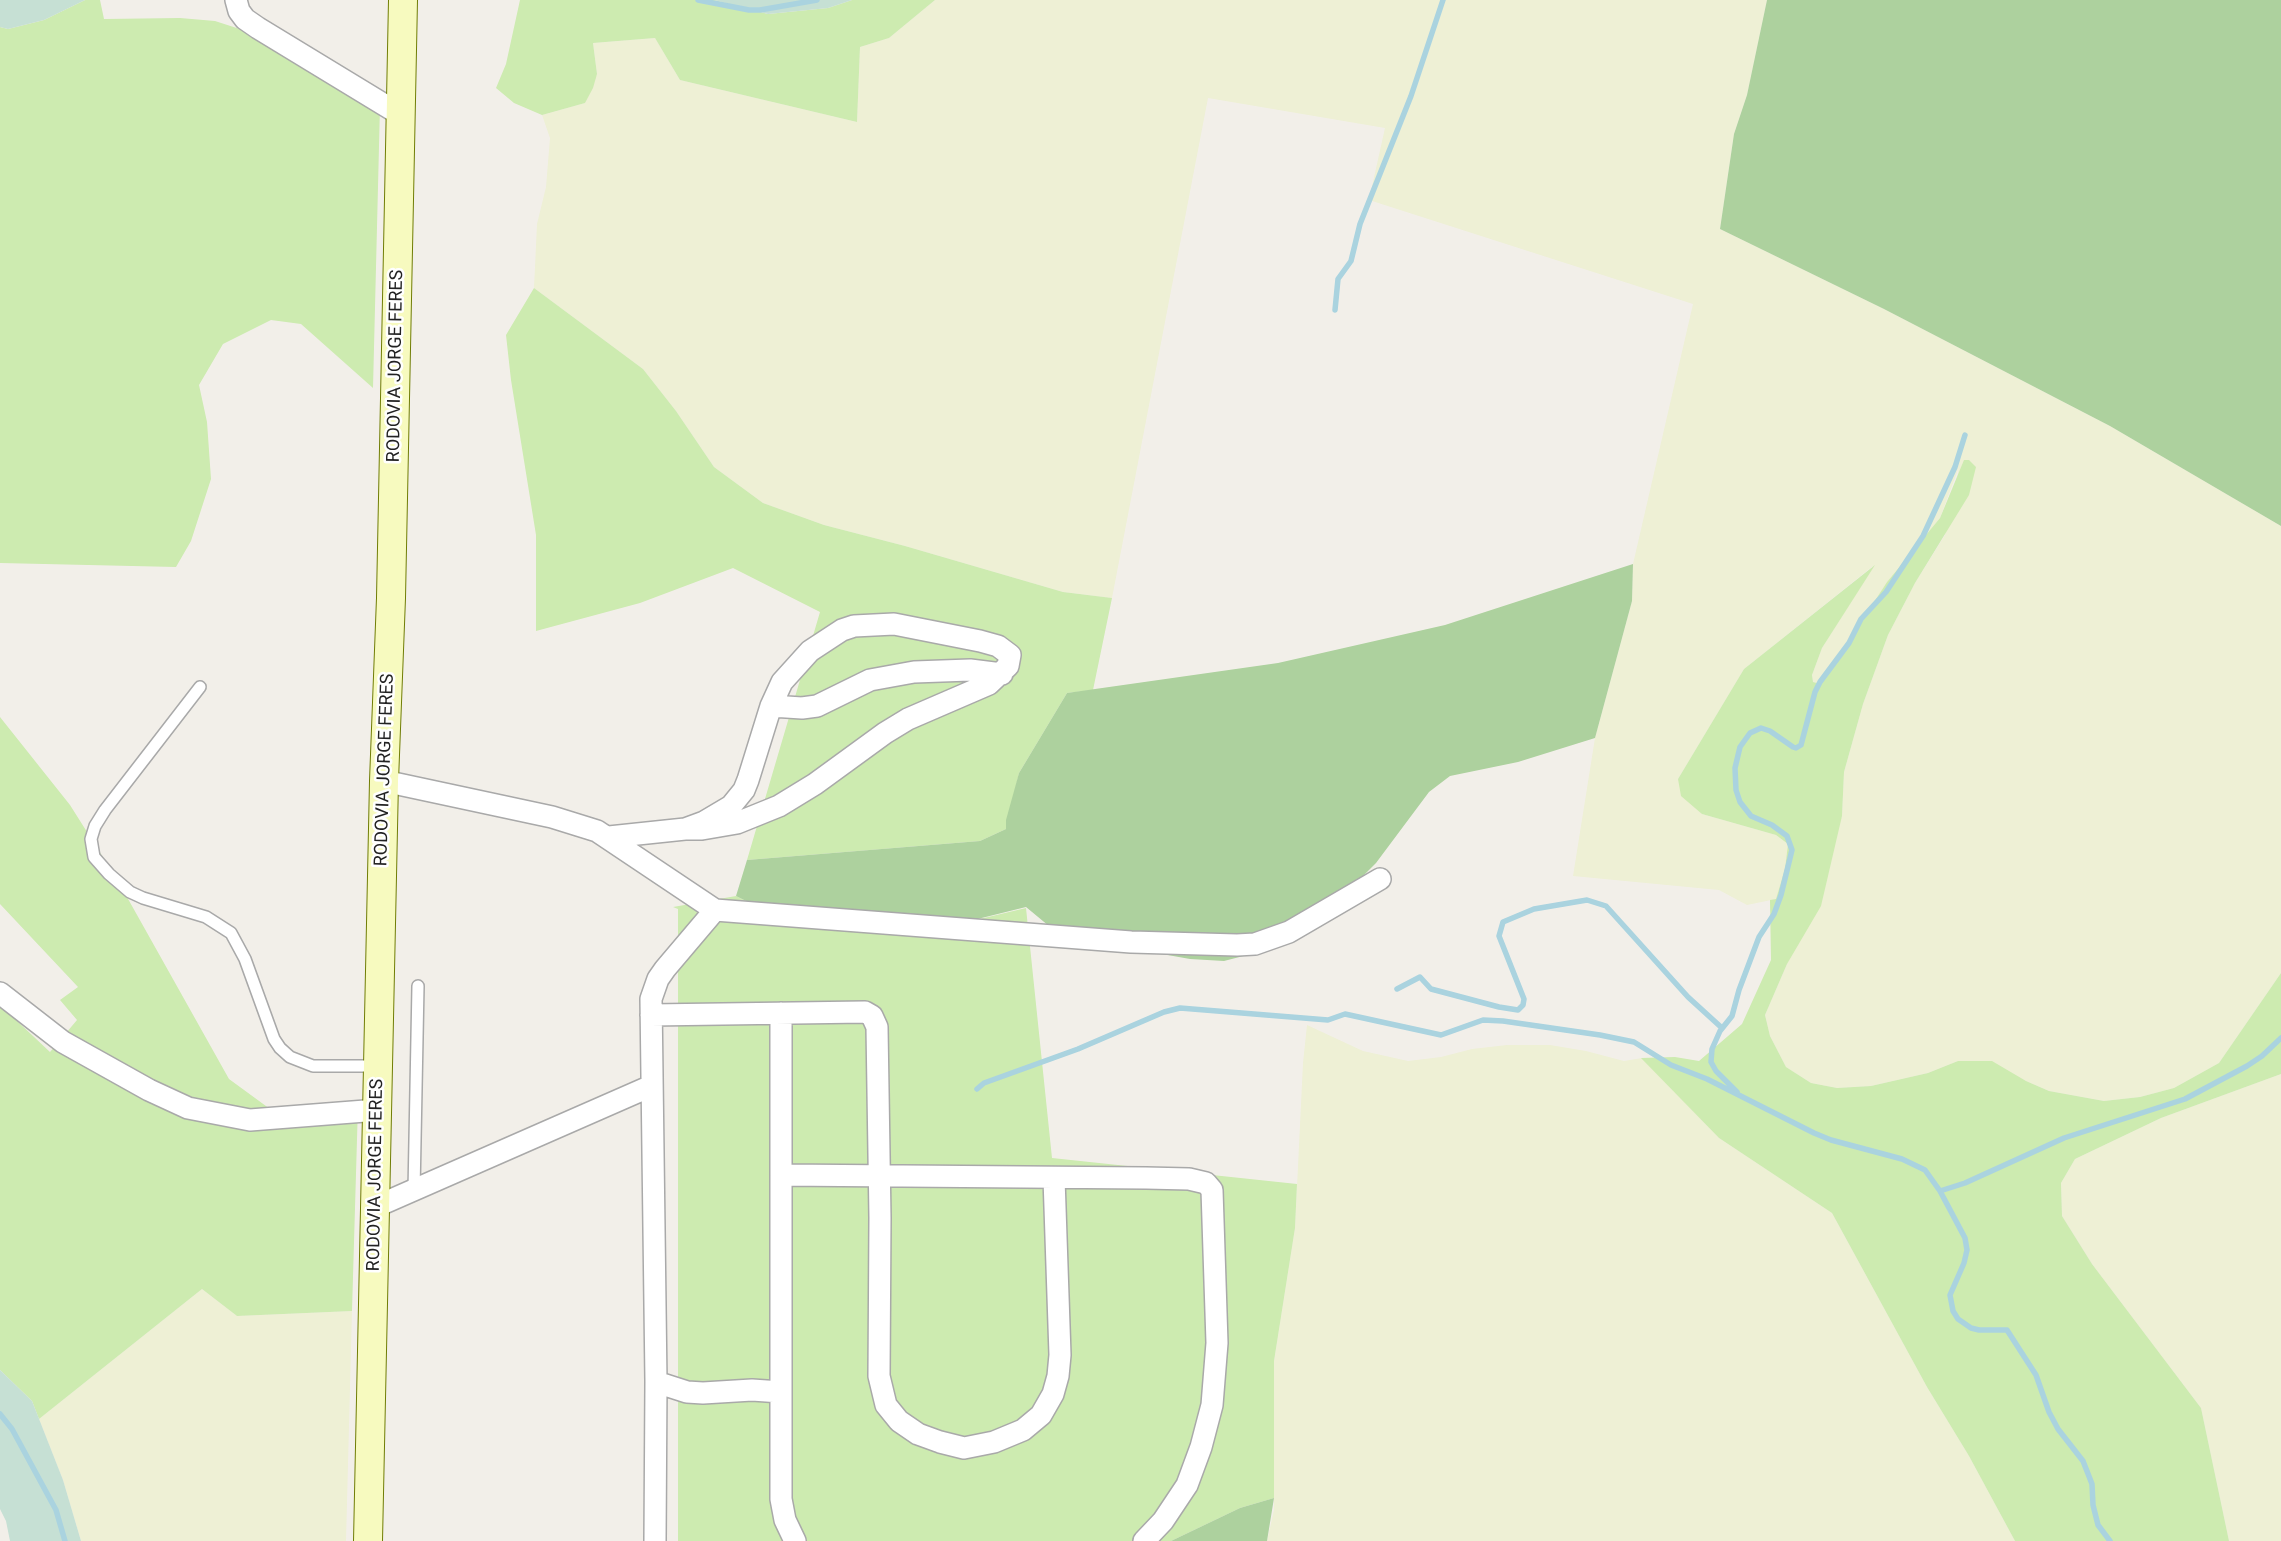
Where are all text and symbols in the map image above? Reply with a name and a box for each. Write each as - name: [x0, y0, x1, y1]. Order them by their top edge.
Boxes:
- street label: RODOVIA JORGE FERES: [384, 269, 408, 463]
- street label: RODOVIA JORGE FERES: [371, 673, 399, 867]
- street label: RODOVIA JORGE FERES: [364, 1078, 388, 1272]

